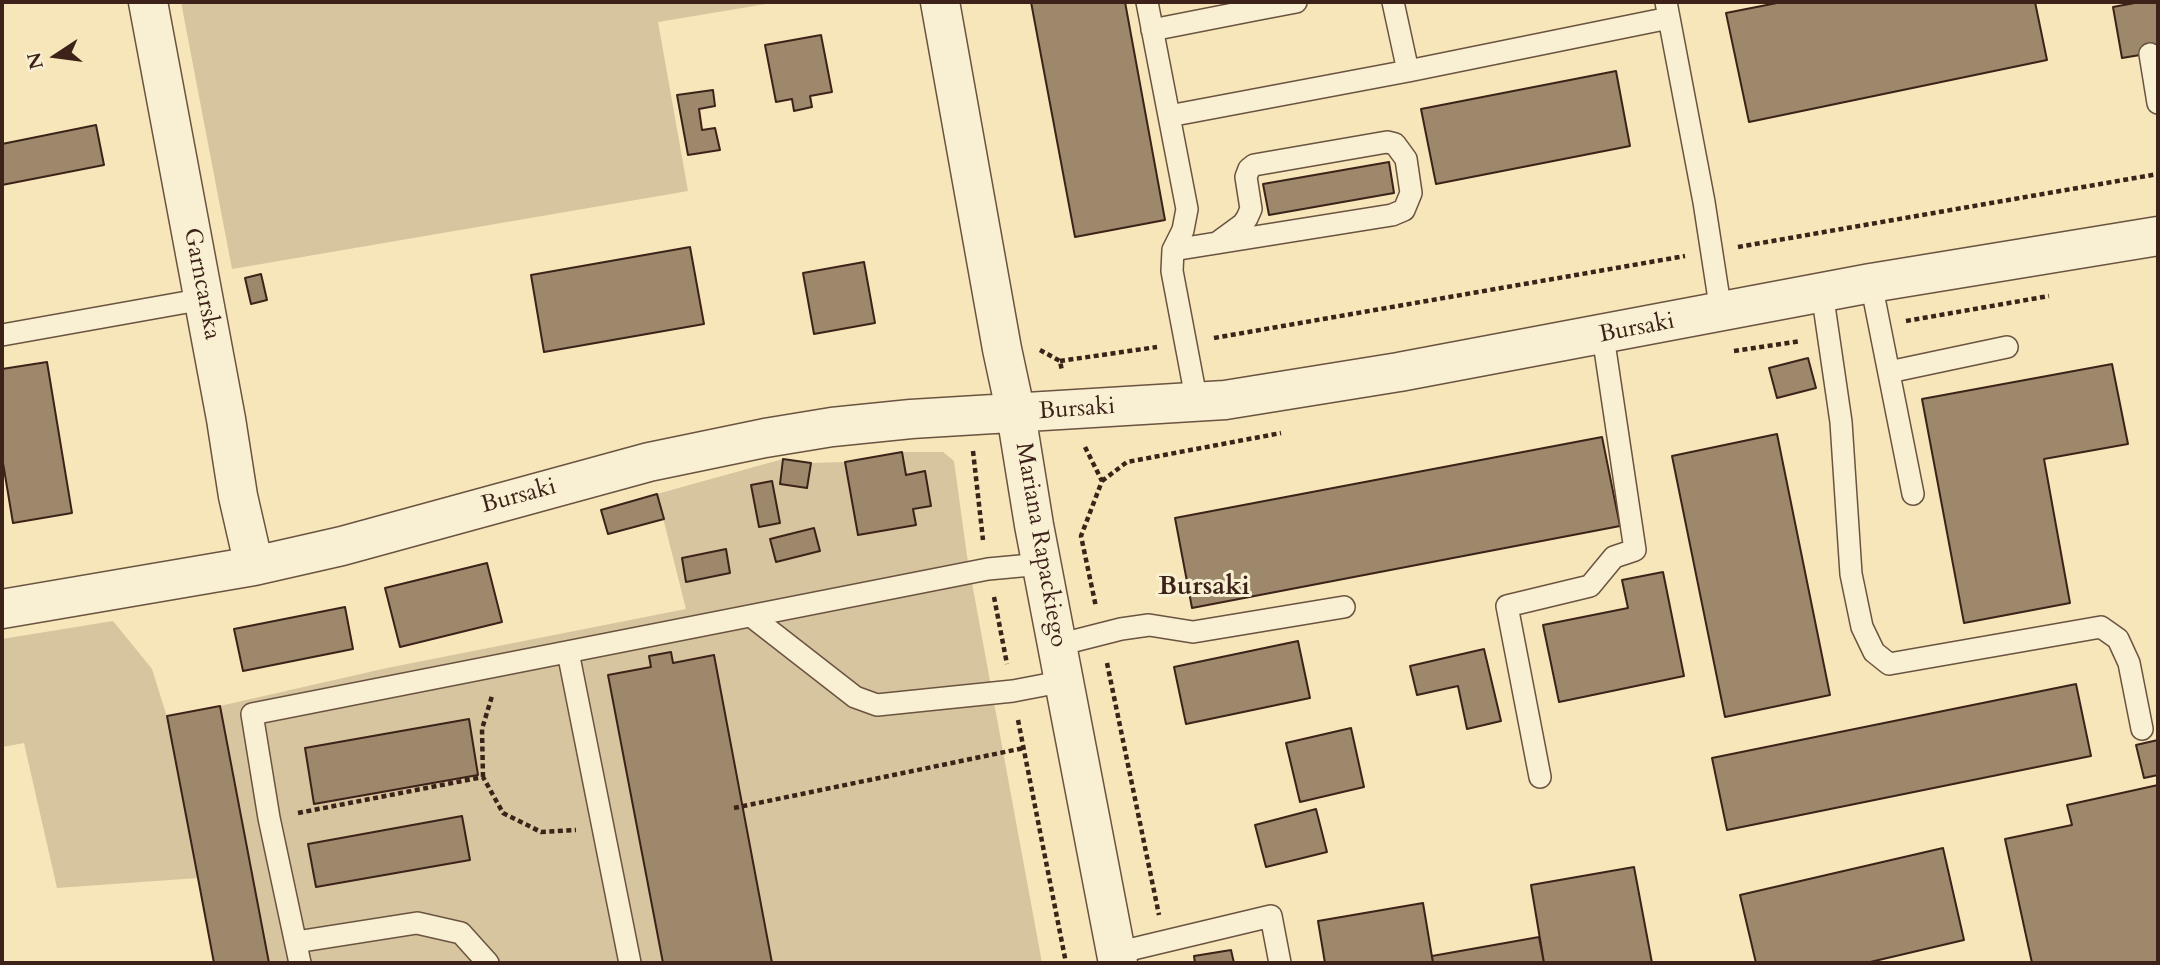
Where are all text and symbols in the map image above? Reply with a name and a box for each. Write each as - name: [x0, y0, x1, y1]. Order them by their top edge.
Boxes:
- north arrow: [21, 21, 91, 91]
- text: N: [21, 50, 50, 72]
- street label: Garncarska: [176, 226, 226, 342]
- street label: Bursaki: [1597, 308, 1677, 350]
- street label: Bursaki: [1038, 393, 1116, 427]
- street label: Mariana Rapackiego: [1008, 440, 1072, 650]
- street label: Bursaki: [478, 473, 560, 521]
- district label: Bursaki: [1158, 572, 1250, 604]

